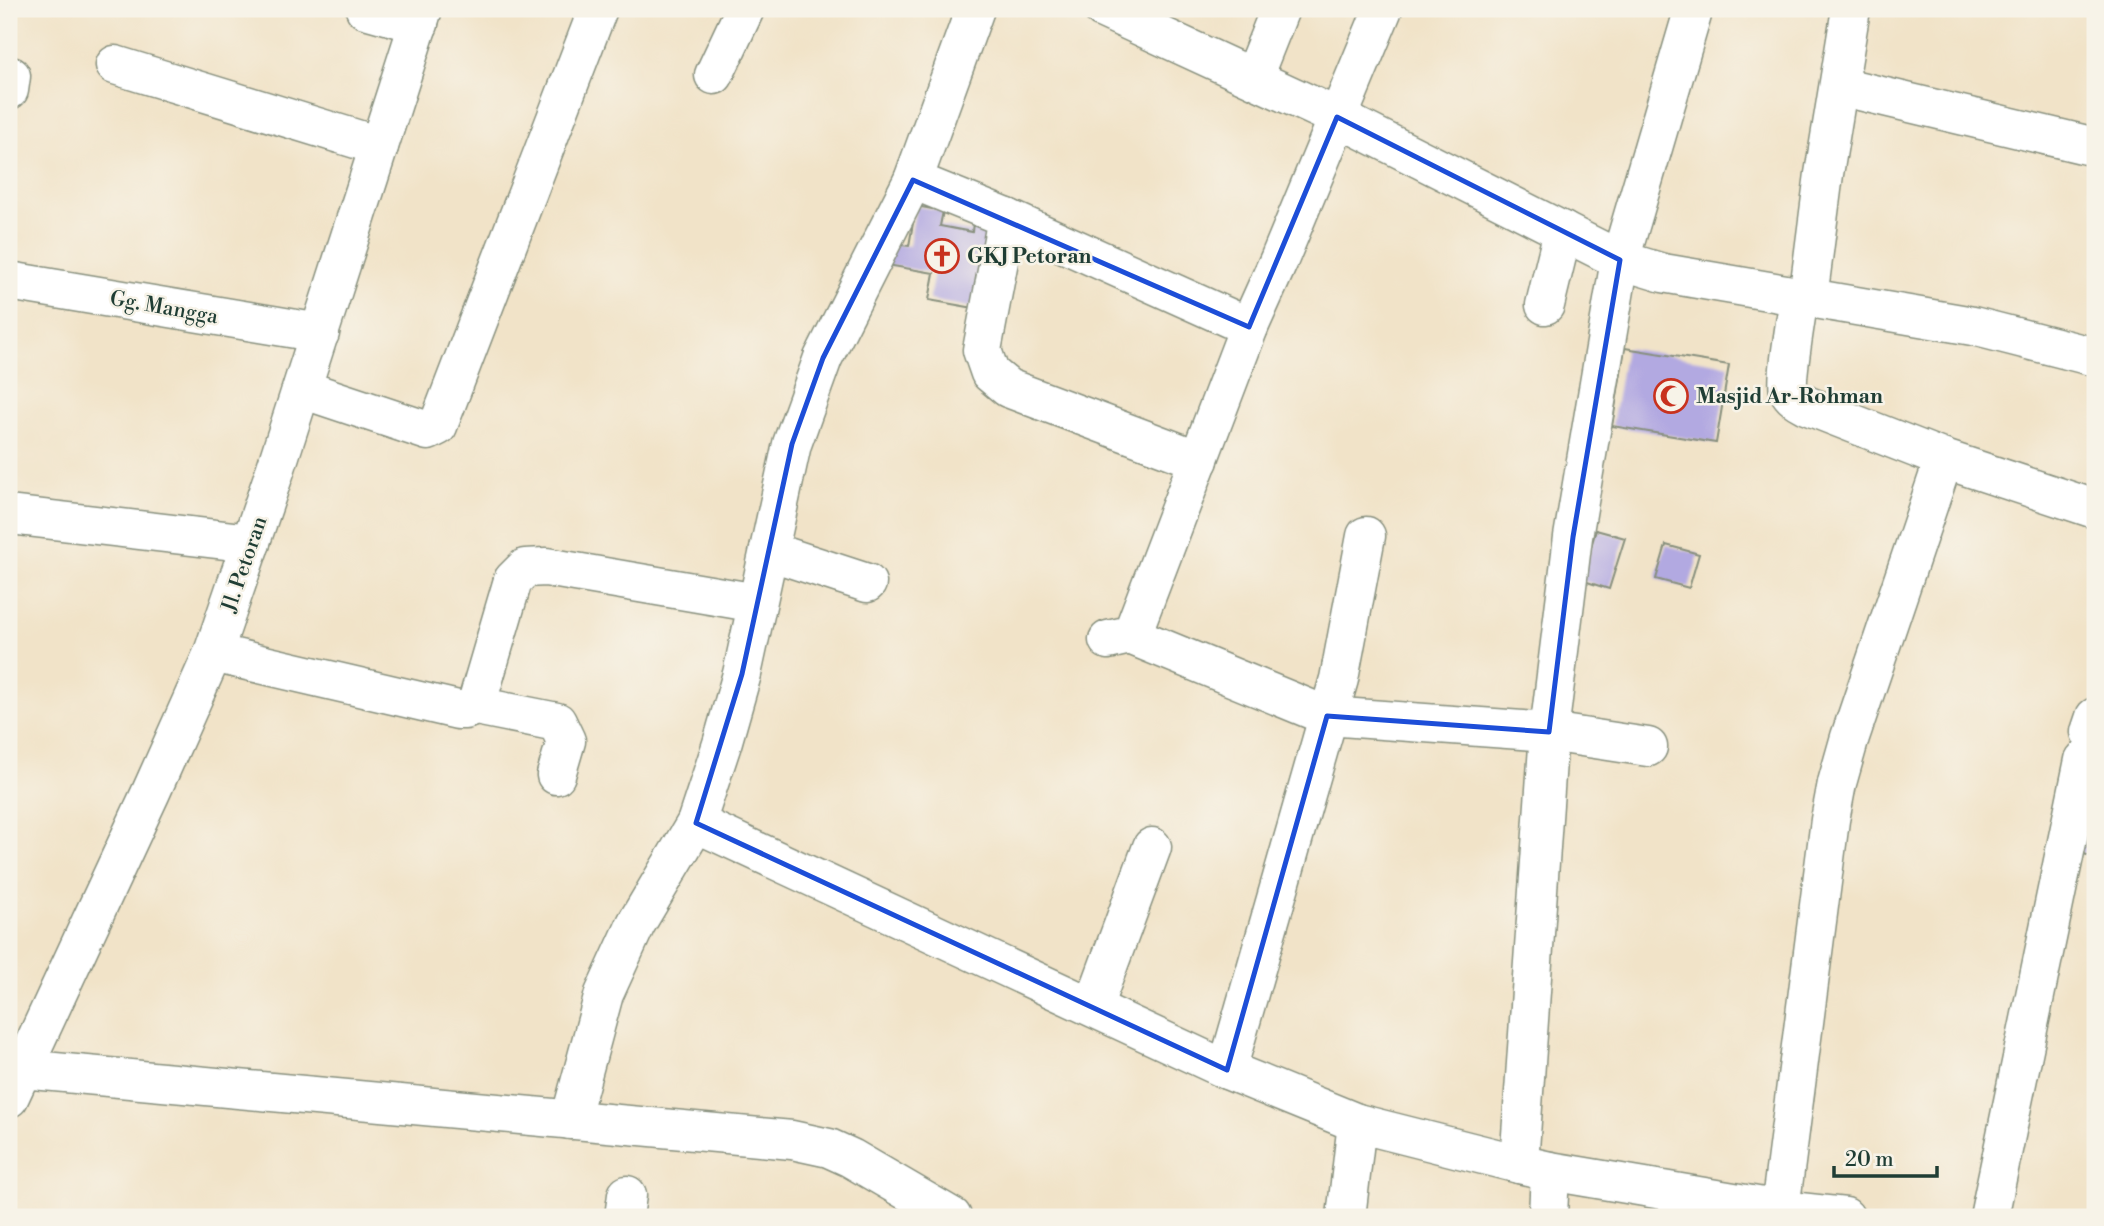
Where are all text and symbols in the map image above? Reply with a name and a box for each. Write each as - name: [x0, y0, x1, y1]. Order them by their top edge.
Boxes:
- church icon: GKJ Petoran: [923, 237, 961, 275]
- place label: GKJ Petoran: [967, 244, 1092, 270]
- street label: Gg. Mangga: [108, 286, 220, 330]
- mosque icon: Masjid Ar-Rohman: [1652, 377, 1690, 415]
- place label: Masjid Ar-Rohman: [1696, 384, 1883, 410]
- street label: Jl. Petoran: [216, 513, 274, 617]
- scale bar: [1834, 1135, 1938, 1179]
- text: 20 m: [1845, 1147, 1894, 1173]

